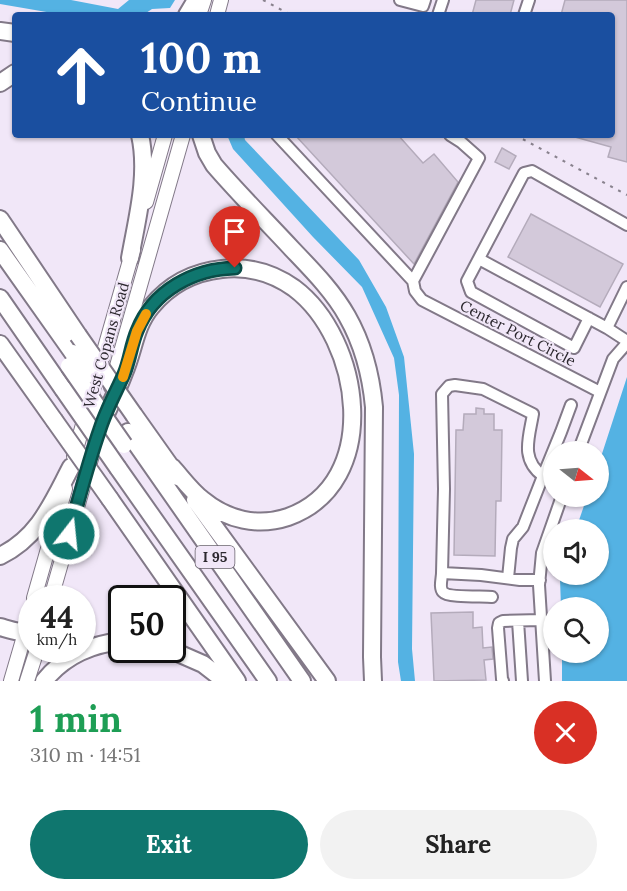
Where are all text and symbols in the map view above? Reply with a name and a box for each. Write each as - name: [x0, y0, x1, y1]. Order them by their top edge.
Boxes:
- text: 100 m: [141, 31, 261, 85]
- icon: ahead: [42, 36, 120, 114]
- text: Continue: [141, 84, 257, 118]
- pin: [209, 206, 260, 268]
- icon: arrive: [218, 215, 251, 248]
- street label: West Copans Road: [79, 280, 133, 410]
- street label: Center Port Circle: [457, 296, 579, 370]
- north arrow: [543, 441, 609, 507]
- map controls: [543, 441, 609, 663]
- position arrow: [37, 502, 101, 566]
- button: sound: [543, 519, 609, 585]
- road number: I 95: [196, 546, 234, 568]
- speed limit sign: 50: [108, 585, 186, 663]
- button: search: [543, 597, 609, 663]
- text: 44: [40, 598, 74, 636]
- text: km/h: [37, 630, 77, 649]
- text: 1 min: [30, 696, 122, 742]
- button: close: [534, 701, 597, 764]
- text: 310 m · 14:51: [30, 742, 141, 767]
- button: Exit: [30, 810, 308, 879]
- button: Share: [320, 810, 597, 879]

